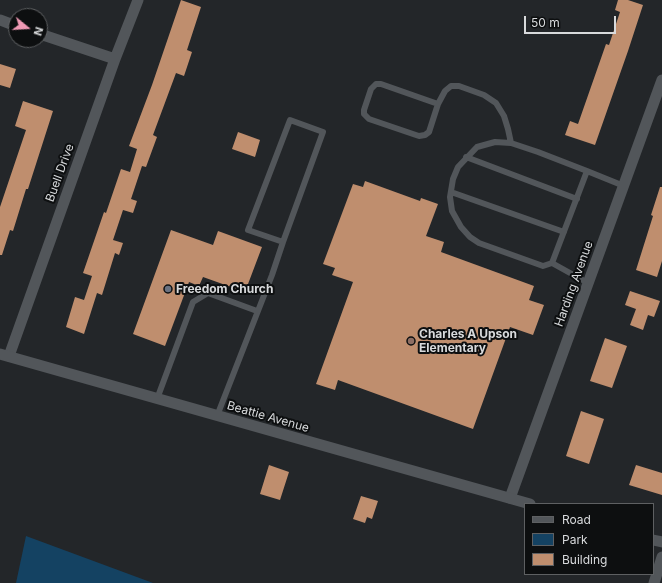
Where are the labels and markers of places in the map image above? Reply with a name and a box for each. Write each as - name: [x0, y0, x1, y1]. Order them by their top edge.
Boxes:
- place label: Freedom Church: [176, 282, 273, 296]
- marker: Freedom Church: [163, 284, 173, 294]
- place label: Charles A Upson Elementary: [419, 327, 517, 355]
- marker: Charles A Upson Elementary: [406, 336, 416, 346]

